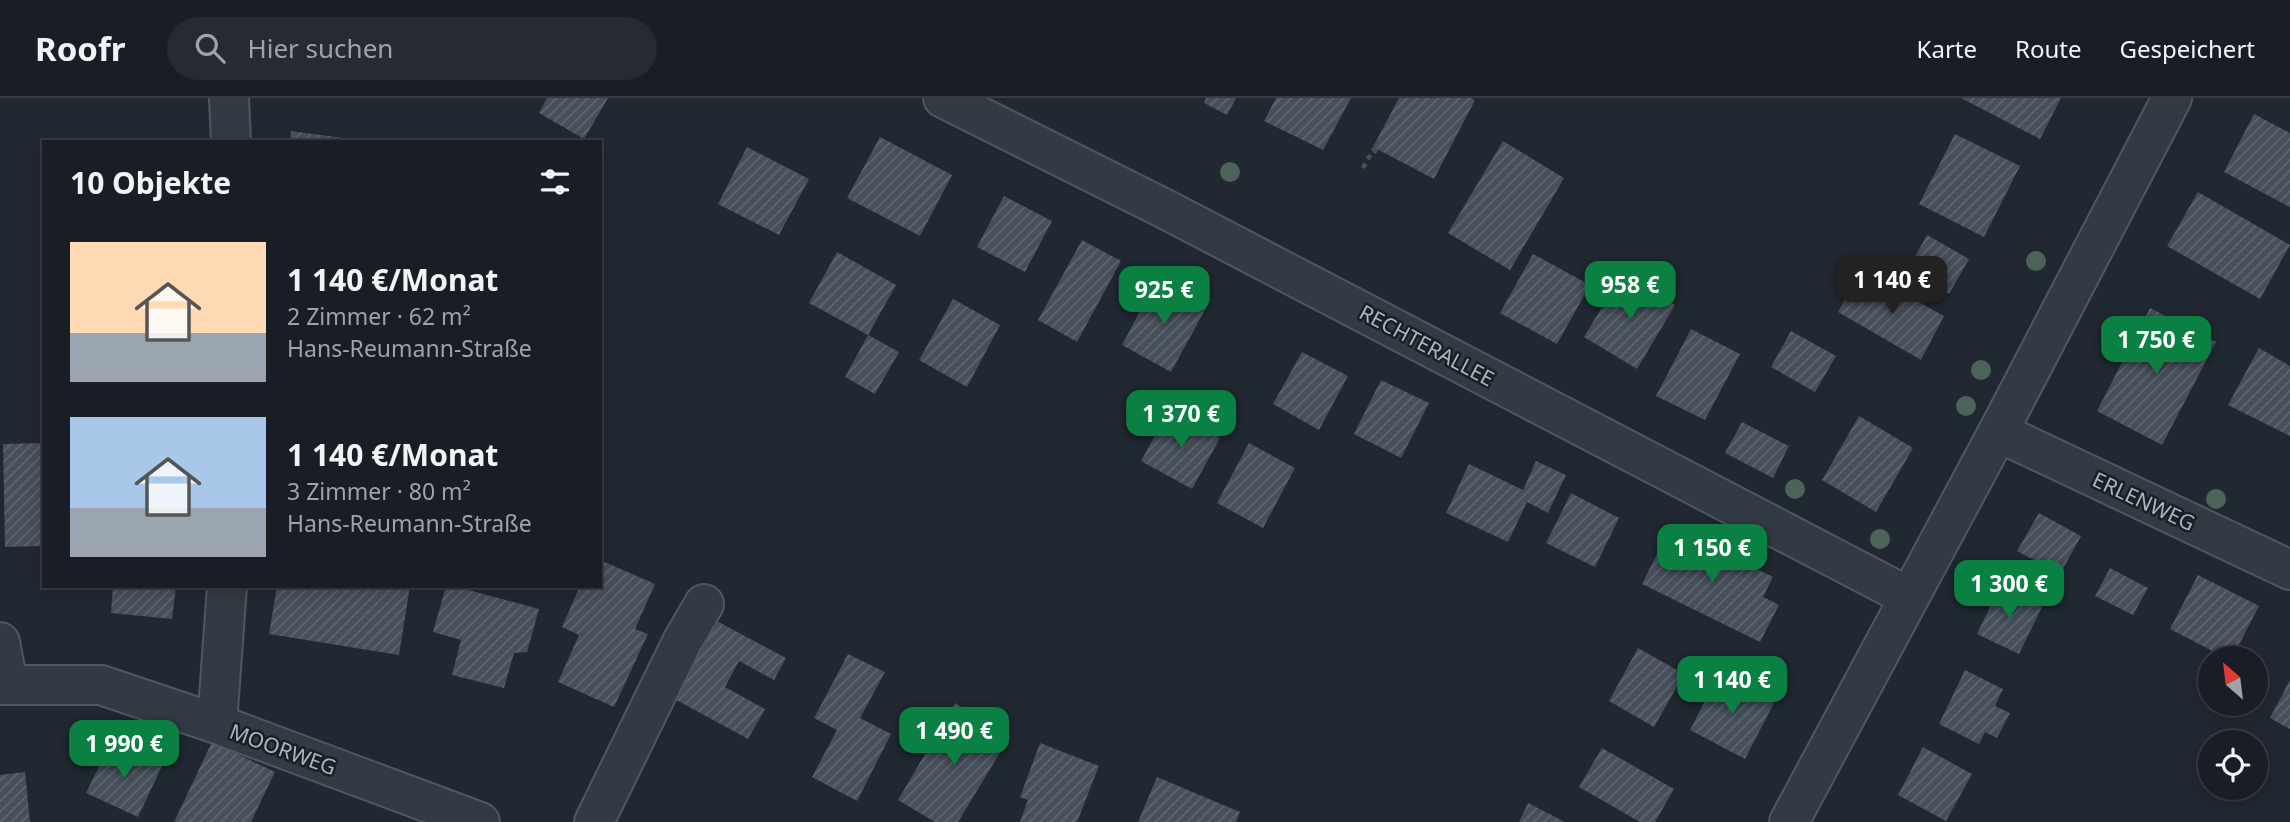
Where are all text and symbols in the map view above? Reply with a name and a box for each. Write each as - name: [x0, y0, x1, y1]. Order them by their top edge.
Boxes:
- search box: [167, 17, 657, 80]
- text: Roofr: [35, 26, 125, 71]
- icon: search: [191, 29, 229, 67]
- text: Hier suchen: [247, 30, 393, 66]
- text: Karte: [1917, 32, 1977, 65]
- text: Route: [2015, 32, 2082, 65]
- text: Gespeichert: [2120, 32, 2255, 65]
- text: 10 Objekte: [70, 162, 231, 203]
- icon: filters: [536, 163, 574, 201]
- pin: 1 140 €: [1827, 256, 1957, 316]
- text: 1 140 €/Monat: [287, 259, 498, 300]
- pin: 958 €: [1581, 262, 1679, 321]
- text: 1 140 €: [1853, 263, 1931, 295]
- pin: 925 €: [1115, 266, 1213, 326]
- text: 958 €: [1601, 268, 1659, 300]
- icon: home: [126, 270, 210, 354]
- text: 925 €: [1135, 273, 1193, 305]
- street label: RECHTERALLEE: [1355, 298, 1499, 392]
- text: 2 Zimmer · 62 m²: [287, 300, 471, 332]
- pin: 1 750 €: [2091, 316, 2221, 376]
- text: 1 750 €: [2117, 323, 2195, 355]
- text: Hans-Reumann-Straße: [287, 332, 532, 364]
- pin: 1 370 €: [1116, 390, 1246, 450]
- text: 1 370 €: [1142, 397, 1220, 429]
- text: 1 140 €/Monat: [287, 434, 498, 475]
- icon: home: [126, 445, 210, 529]
- street label: ERLENWEG: [2088, 465, 2200, 537]
- text: 3 Zimmer · 80 m²: [287, 475, 471, 507]
- text: Hans-Reumann-Straße: [287, 507, 532, 539]
- pin: 1 150 €: [1647, 524, 1777, 584]
- text: 1 150 €: [1673, 531, 1751, 563]
- pin: 1 300 €: [1944, 560, 2074, 620]
- text: 1 300 €: [1970, 567, 2048, 599]
- north arrow: [2198, 646, 2268, 716]
- map controls: [2198, 646, 2268, 800]
- pin: 1 140 €: [1667, 656, 1797, 716]
- text: 1 140 €: [1693, 663, 1771, 695]
- pin: 1 490 €: [889, 708, 1019, 767]
- text: 1 490 €: [915, 714, 993, 746]
- street label: MOORWEG: [226, 717, 340, 781]
- pin: 1 990 €: [59, 720, 189, 780]
- text: 1 990 €: [85, 727, 163, 759]
- button: locate: [2198, 730, 2268, 800]

